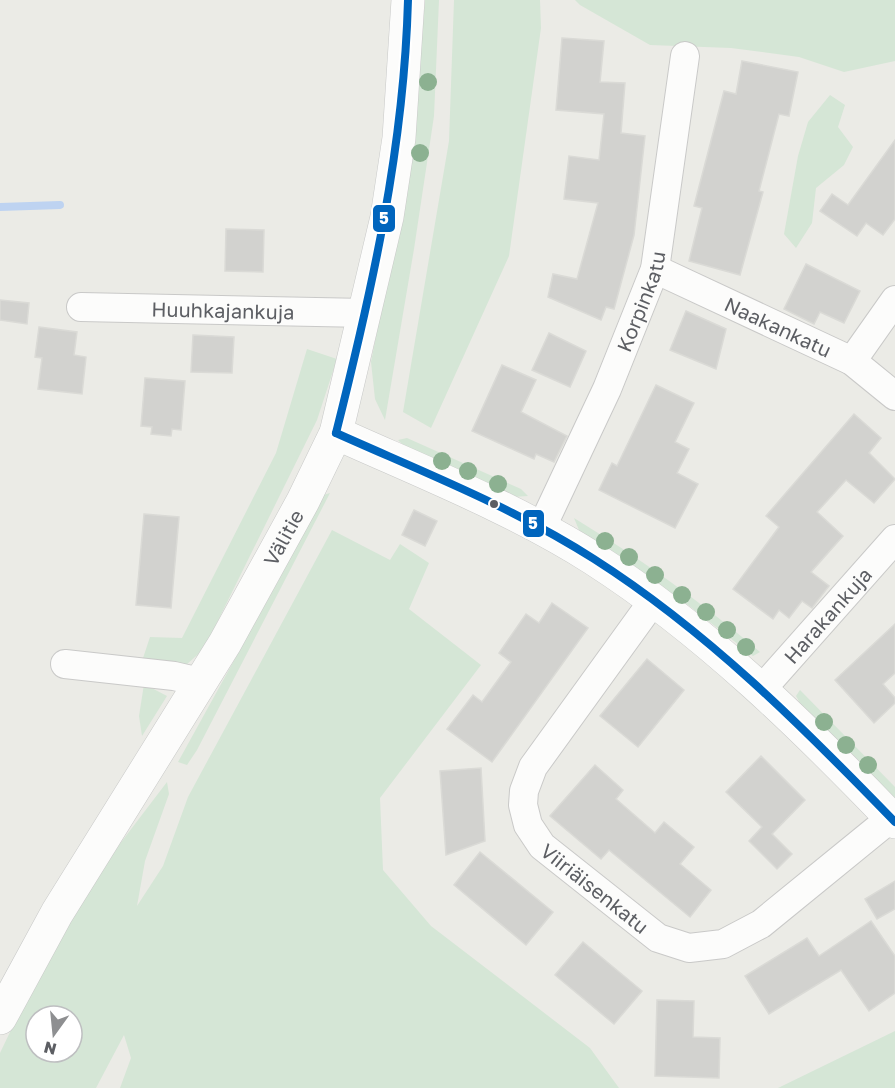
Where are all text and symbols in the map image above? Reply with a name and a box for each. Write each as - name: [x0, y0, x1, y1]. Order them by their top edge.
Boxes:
- line badge: 5: [372, 204, 396, 233]
- text: 5: [379, 208, 389, 228]
- street label: Korpinkatu: [611, 250, 669, 355]
- street label: Naakankatu: [721, 291, 835, 362]
- street label: Huuhkajankuja: [151, 296, 295, 323]
- unlabelled marker: [488, 498, 500, 510]
- street label: Välitie: [258, 505, 308, 570]
- line badge: 5: [522, 509, 545, 538]
- text: 5: [528, 513, 538, 533]
- street label: Harakankuja: [778, 562, 876, 668]
- street label: Viiriäisenkatu: [536, 838, 654, 938]
- north arrow: [24, 1004, 84, 1064]
- text: N: [42, 1037, 59, 1060]

